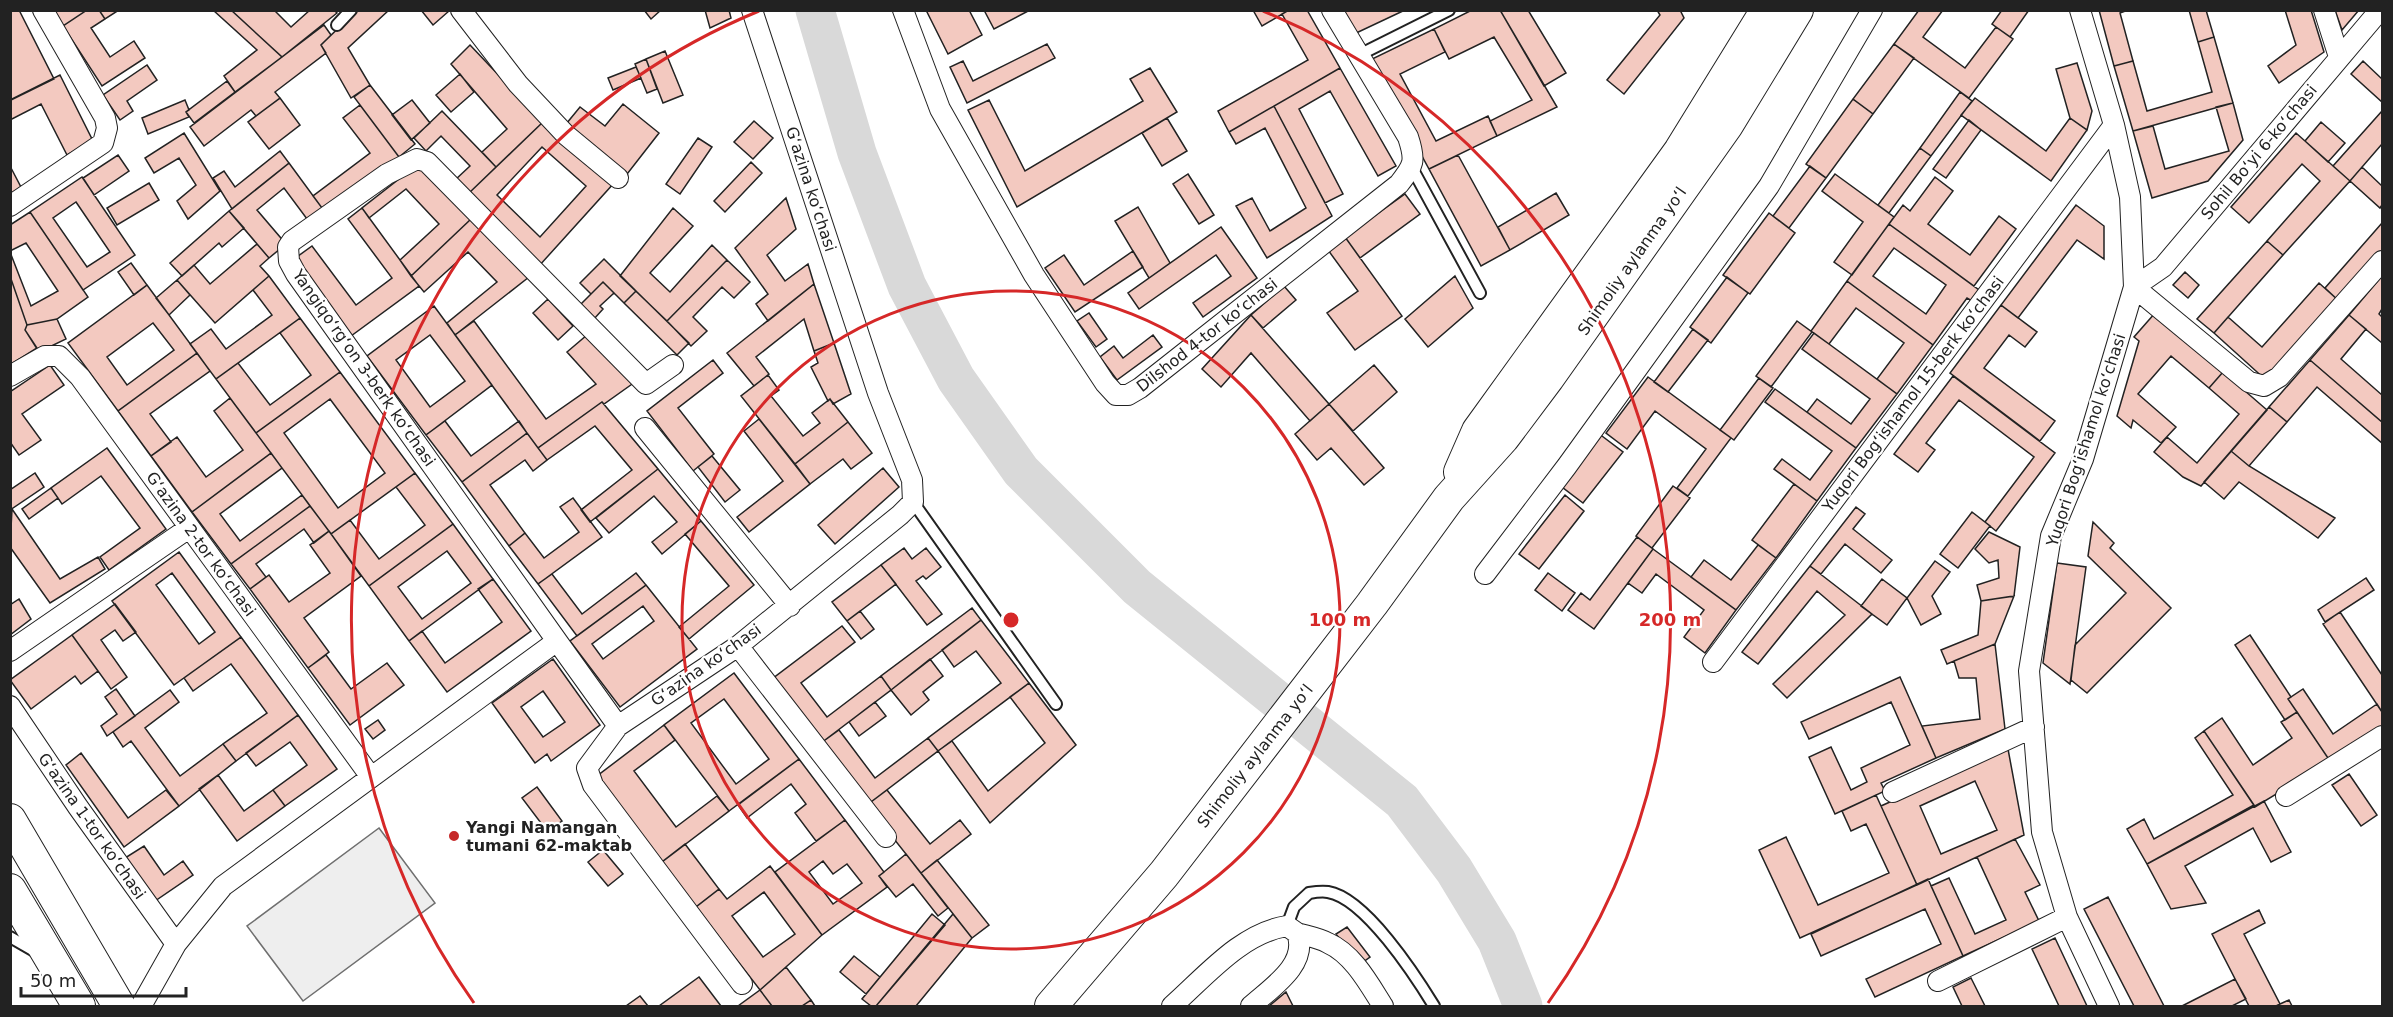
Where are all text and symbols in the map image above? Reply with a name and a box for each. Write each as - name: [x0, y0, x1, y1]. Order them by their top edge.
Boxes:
- street label: Sohil Boʻyi 6-koʻchasi: [2197, 81, 2321, 223]
- street label: Gʻazina koʻchasi: [782, 124, 840, 254]
- street label: Shimoliy aylanma yoʻl: [1574, 183, 1690, 339]
- street label: Yangiqoʻrgʻon 3-berk koʻchasi: [288, 265, 439, 470]
- street label: Yuqori Bogʻishamol 15-berk koʻchasi: [1818, 273, 2008, 516]
- street label: Dilshod 4-tor koʻchasi: [1133, 274, 1281, 396]
- street label: Yuqori Bogʻishamol koʻchasi: [2042, 331, 2129, 550]
- street label: Gʻazina 2-tor koʻchasi: [142, 468, 260, 620]
- text: 100 m: [1309, 609, 1371, 630]
- text: 200 m: [1639, 609, 1701, 630]
- centre of rings: [1001, 610, 1021, 630]
- street label: Gʻazina koʻchasi: [647, 620, 765, 710]
- street label: Shimoliy aylanma yoʻl: [1193, 681, 1317, 831]
- street label: Gʻazina 1-tor koʻchasi: [34, 749, 150, 903]
- place label: Yangi Namangan tumani 62-maktab: [465, 818, 632, 855]
- marker: Yangi Namangan tumani 62-maktab: [447, 829, 461, 843]
- scale bar: [21, 960, 186, 998]
- text: 50 m: [30, 970, 76, 991]

